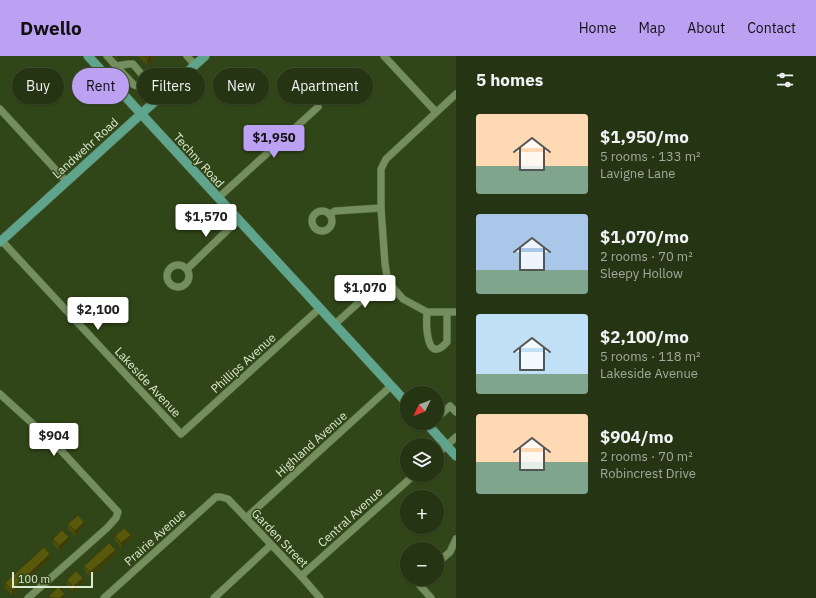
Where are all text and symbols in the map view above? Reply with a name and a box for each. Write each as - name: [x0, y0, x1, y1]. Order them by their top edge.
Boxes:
- text: Dwello: [20, 16, 82, 40]
- text: Home: [579, 19, 616, 37]
- text: Map: [638, 19, 665, 37]
- text: About: [687, 19, 725, 37]
- text: Contact: [747, 19, 796, 37]
- chip: Buy: [12, 68, 64, 104]
- chip: Rent: [72, 68, 129, 104]
- chip: Filters: [137, 68, 205, 104]
- chip: New: [213, 68, 269, 104]
- chip: Apartment: [277, 68, 373, 104]
- text: 5 homes: [476, 69, 543, 91]
- icon: filters: [774, 69, 796, 91]
- street label: Landwehr Road: [49, 114, 121, 182]
- pin: $1,950: [241, 125, 307, 159]
- text: $1,950/mo: [600, 126, 689, 148]
- street label: Techny Road: [170, 129, 228, 191]
- text: $1,950: [252, 129, 296, 146]
- icon: home: [508, 130, 556, 178]
- text: 5 rooms · 133 m²: [600, 148, 701, 165]
- text: Lavigne Lane: [600, 165, 675, 182]
- pin: $1,570: [173, 204, 239, 238]
- text: $1,570: [184, 208, 228, 225]
- text: $1,070/mo: [600, 226, 689, 248]
- icon: home: [508, 230, 556, 278]
- text: 2 rooms · 70 m²: [600, 248, 693, 265]
- text: Sleepy Hollow: [600, 265, 683, 282]
- pin: $1,070: [332, 275, 398, 309]
- text: $1,070: [343, 279, 387, 296]
- pin: $2,100: [65, 297, 131, 331]
- text: $2,100: [76, 301, 120, 318]
- text: $2,100/mo: [600, 326, 689, 348]
- street label: Phillips Avenue: [207, 330, 279, 396]
- icon: home: [508, 330, 556, 378]
- street label: Lakeside Avenue: [112, 344, 185, 420]
- text: 5 rooms · 118 m²: [600, 348, 701, 365]
- text: Lakeside Avenue: [600, 365, 698, 382]
- north arrow: [400, 386, 444, 430]
- map controls: [400, 386, 444, 586]
- street label: Highland Avenue: [272, 408, 350, 480]
- pin: $904: [30, 423, 78, 457]
- text: $904/mo: [600, 426, 673, 448]
- text: $904: [38, 427, 70, 444]
- icon: home: [508, 430, 556, 478]
- button: layers: [400, 438, 444, 482]
- text: 2 rooms · 70 m²: [600, 448, 693, 465]
- text: Robincrest Drive: [600, 465, 696, 482]
- street label: Central Avenue: [315, 484, 386, 550]
- button: +: [400, 490, 444, 534]
- street label: Prairie Avenue: [121, 505, 189, 569]
- street label: Garden Street: [248, 506, 312, 570]
- button: −: [400, 542, 444, 586]
- scale bar: [12, 570, 93, 589]
- text: 100 m: [18, 572, 50, 586]

